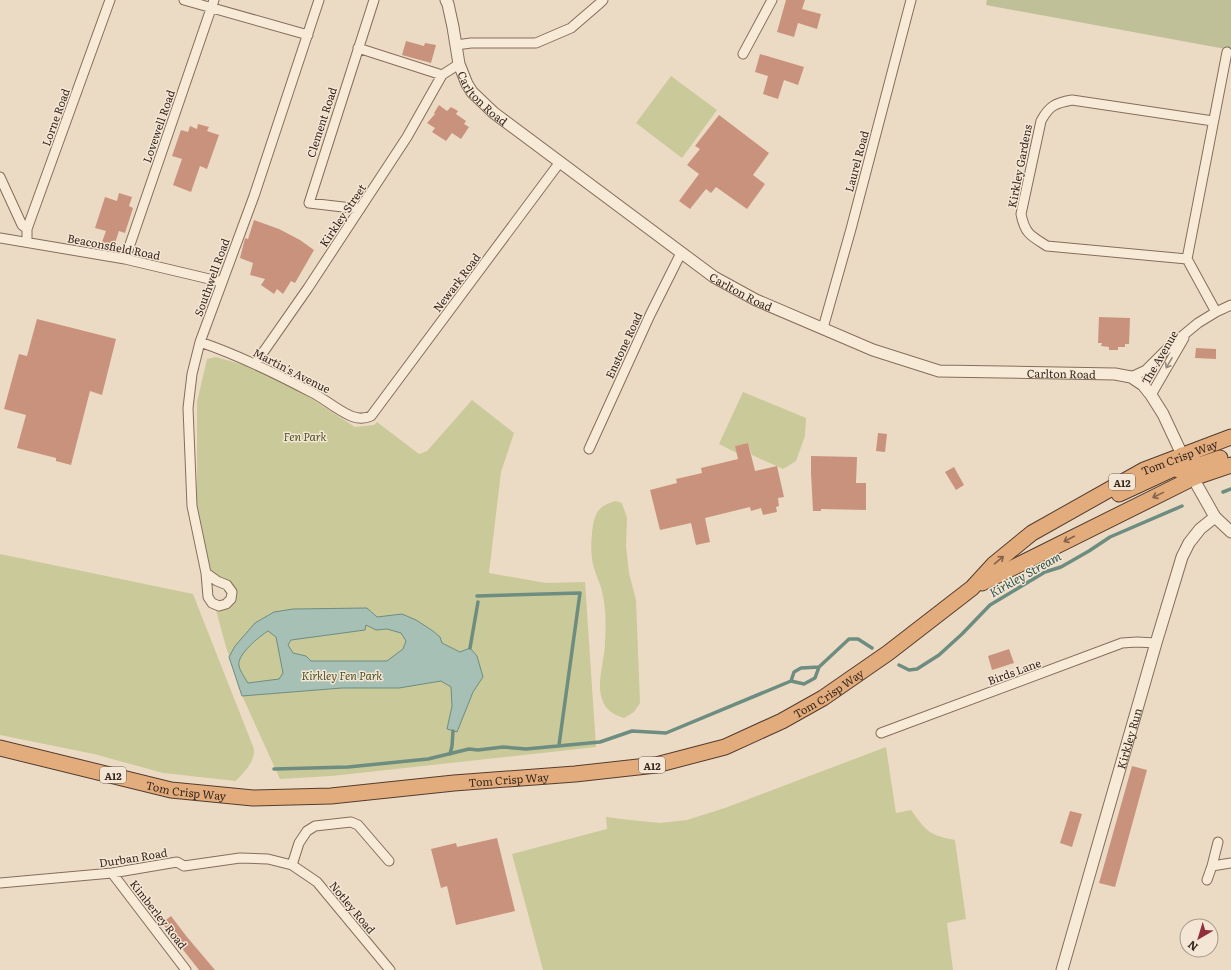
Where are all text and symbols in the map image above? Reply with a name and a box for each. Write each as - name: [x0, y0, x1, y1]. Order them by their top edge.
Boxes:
- street label: Carlton Road: [455, 68, 511, 129]
- street label: Clement Road: [302, 84, 340, 159]
- street label: Lorne Road: [37, 86, 73, 148]
- street label: Lovewell Road: [138, 87, 178, 165]
- street label: Kirkley Gardens: [1003, 123, 1035, 209]
- street label: Laurel Road: [840, 128, 872, 193]
- street label: Kirkley Street: [315, 180, 369, 250]
- street label: Beaconsfield Road: [66, 229, 162, 263]
- street label: Southwell Road: [189, 235, 233, 318]
- street label: Newark Road: [429, 249, 484, 315]
- street label: Carlton Road: [707, 268, 775, 314]
- street label: Enstone Road: [601, 309, 645, 381]
- street label: The Avenue: [1137, 327, 1181, 387]
- street label: Martin's Avenue: [251, 344, 334, 397]
- one-way arrow: [1165, 357, 1173, 369]
- street label: Carlton Road: [1027, 364, 1096, 382]
- park label: Fen Park: [283, 428, 327, 444]
- street label: Tom Crisp Way: [1139, 435, 1220, 478]
- road number: A12: [1109, 474, 1135, 490]
- one-way arrow: [1152, 492, 1164, 499]
- one-way arrow: [1063, 536, 1075, 543]
- water label: Kirkley Stream: [986, 547, 1065, 601]
- one-way arrow: [994, 555, 1005, 564]
- street label: Birds Lane: [985, 654, 1043, 688]
- street label: Tom Crisp Way: [790, 664, 867, 721]
- park label: Kirkley Fen Park: [302, 667, 382, 683]
- street label: Kirkley Run: [1112, 706, 1145, 771]
- road number: A12: [639, 757, 665, 773]
- road number: A12: [100, 767, 126, 783]
- street label: Tom Crisp Way: [468, 768, 550, 790]
- street label: Tom Crisp Way: [144, 776, 227, 803]
- street label: Durban Road: [98, 844, 169, 870]
- street label: Kimberley Road: [127, 876, 191, 952]
- street label: Notley Road: [326, 877, 380, 937]
- north arrow: [1179, 918, 1219, 958]
- text: N: [1184, 938, 1201, 956]

